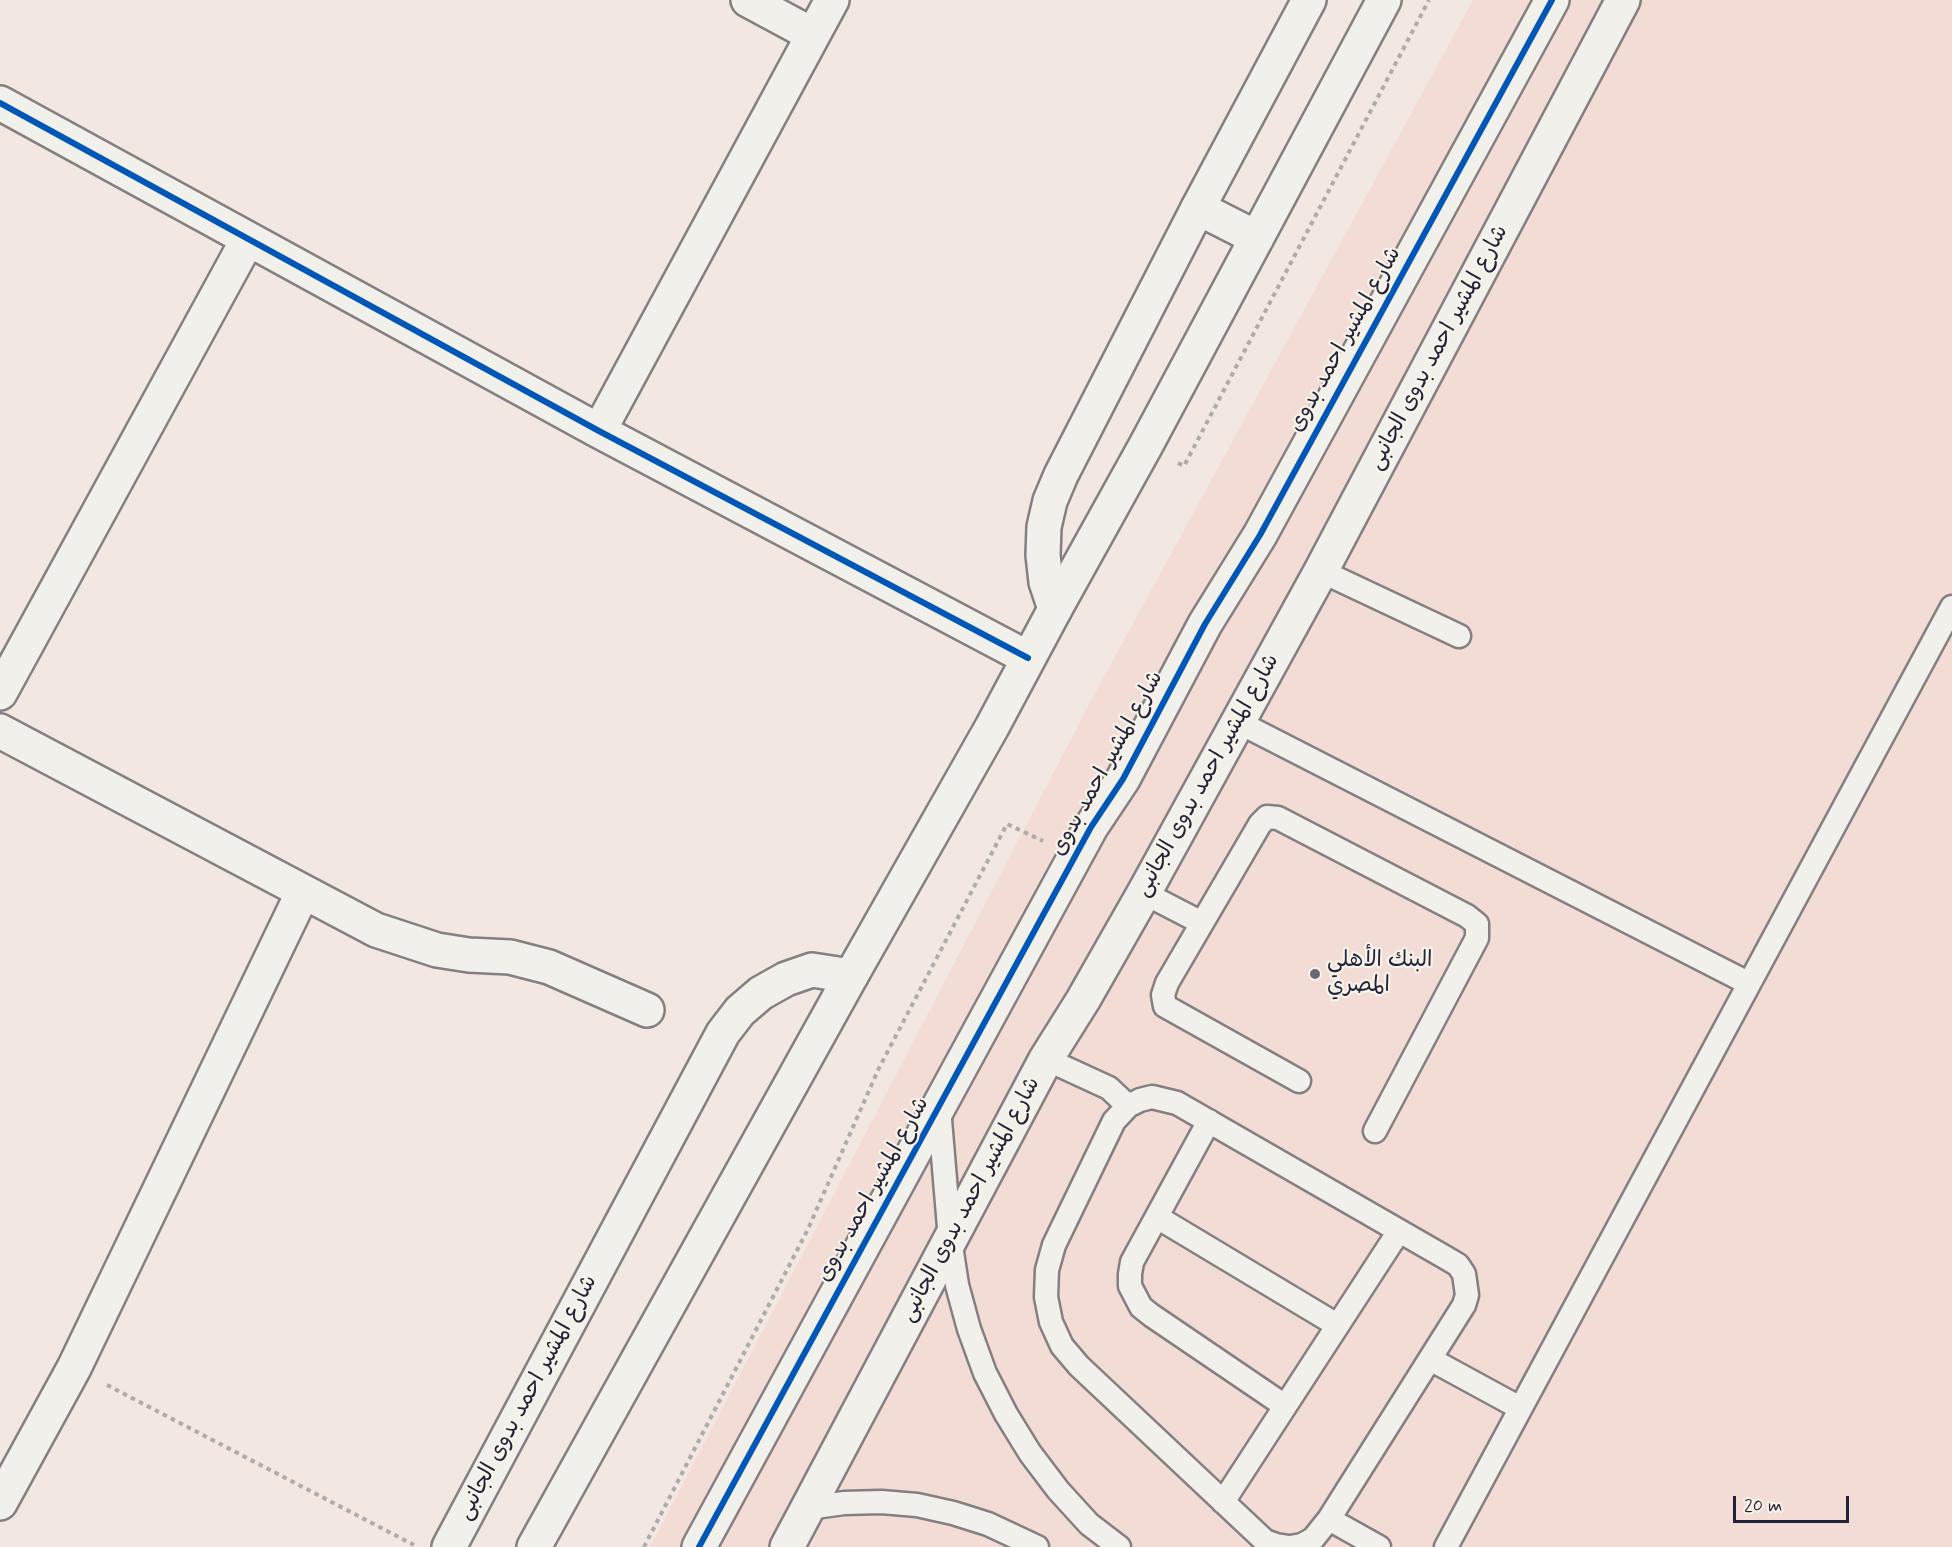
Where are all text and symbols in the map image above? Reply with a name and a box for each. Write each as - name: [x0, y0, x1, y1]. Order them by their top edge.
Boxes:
- street label: شارع المشير احمد بدوى الجانبى: [1363, 221, 1515, 475]
- street label: شارع المشير احمد بدوى: [1284, 243, 1408, 437]
- street label: شارع المشير احمد بدوى الجانبى: [1130, 650, 1286, 902]
- street label: شارع المشير احمد بدوى: [1046, 667, 1170, 861]
- place label: البنك الأهلي المصري: [1327, 948, 1432, 999]
- marker: البنك الأهلي المصري: [1308, 967, 1322, 981]
- street label: شارع المشير احمد بدوى الجانبى: [895, 1073, 1047, 1327]
- street label: شارع المشير احمد بدوى: [812, 1093, 936, 1287]
- street label: شارع المشير احمد بدوى الجانبى: [452, 1271, 604, 1525]
- scale bar: [1736, 1484, 1852, 1522]
- text: 20 m: [1744, 1494, 1782, 1518]

